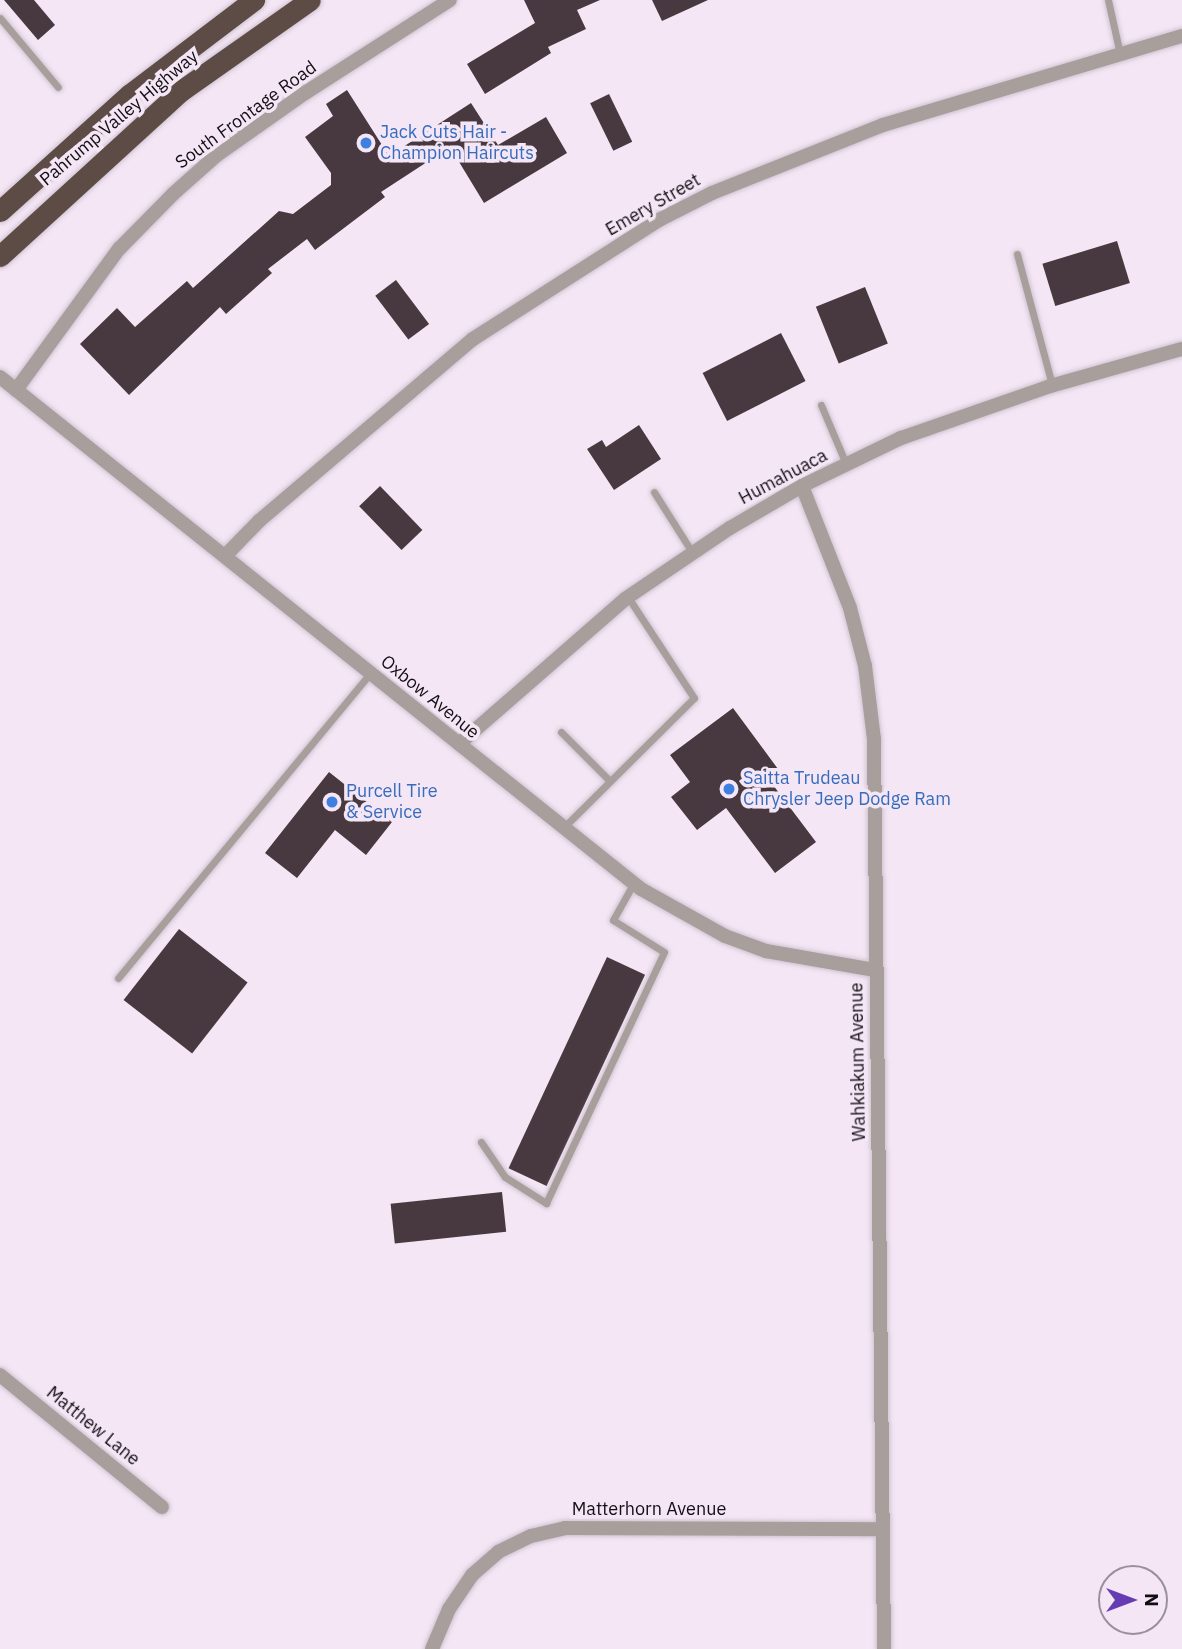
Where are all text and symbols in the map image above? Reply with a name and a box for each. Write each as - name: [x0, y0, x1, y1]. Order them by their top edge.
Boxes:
- street label: Pahrump Valley Highway: [36, 46, 202, 190]
- street label: South Frontage Road: [171, 57, 321, 173]
- place label: Jack Cuts Hair - Champion Haircuts: [380, 122, 534, 164]
- marker: Jack Cuts Hair - Champion Haircuts: [358, 135, 374, 151]
- street label: Emery Street: [602, 169, 704, 241]
- street label: Humahuaca: [735, 445, 831, 509]
- street label: Oxbow Avenue: [376, 651, 484, 743]
- place label: Saitta Trudeau Chrysler Jeep Dodge Ram: [743, 768, 951, 810]
- place label: Purcell Tire & Service: [346, 781, 438, 824]
- marker: Saitta Trudeau Chrysler Jeep Dodge Ram: [721, 781, 737, 797]
- marker: Purcell Tire & Service: [324, 794, 340, 810]
- street label: Wahkiakum Avenue: [846, 982, 870, 1142]
- street label: Matthew Lane: [42, 1382, 144, 1470]
- street label: Matterhorn Avenue: [572, 1498, 726, 1520]
- north arrow: [1098, 1565, 1168, 1635]
- text: N: [1140, 1593, 1164, 1607]

